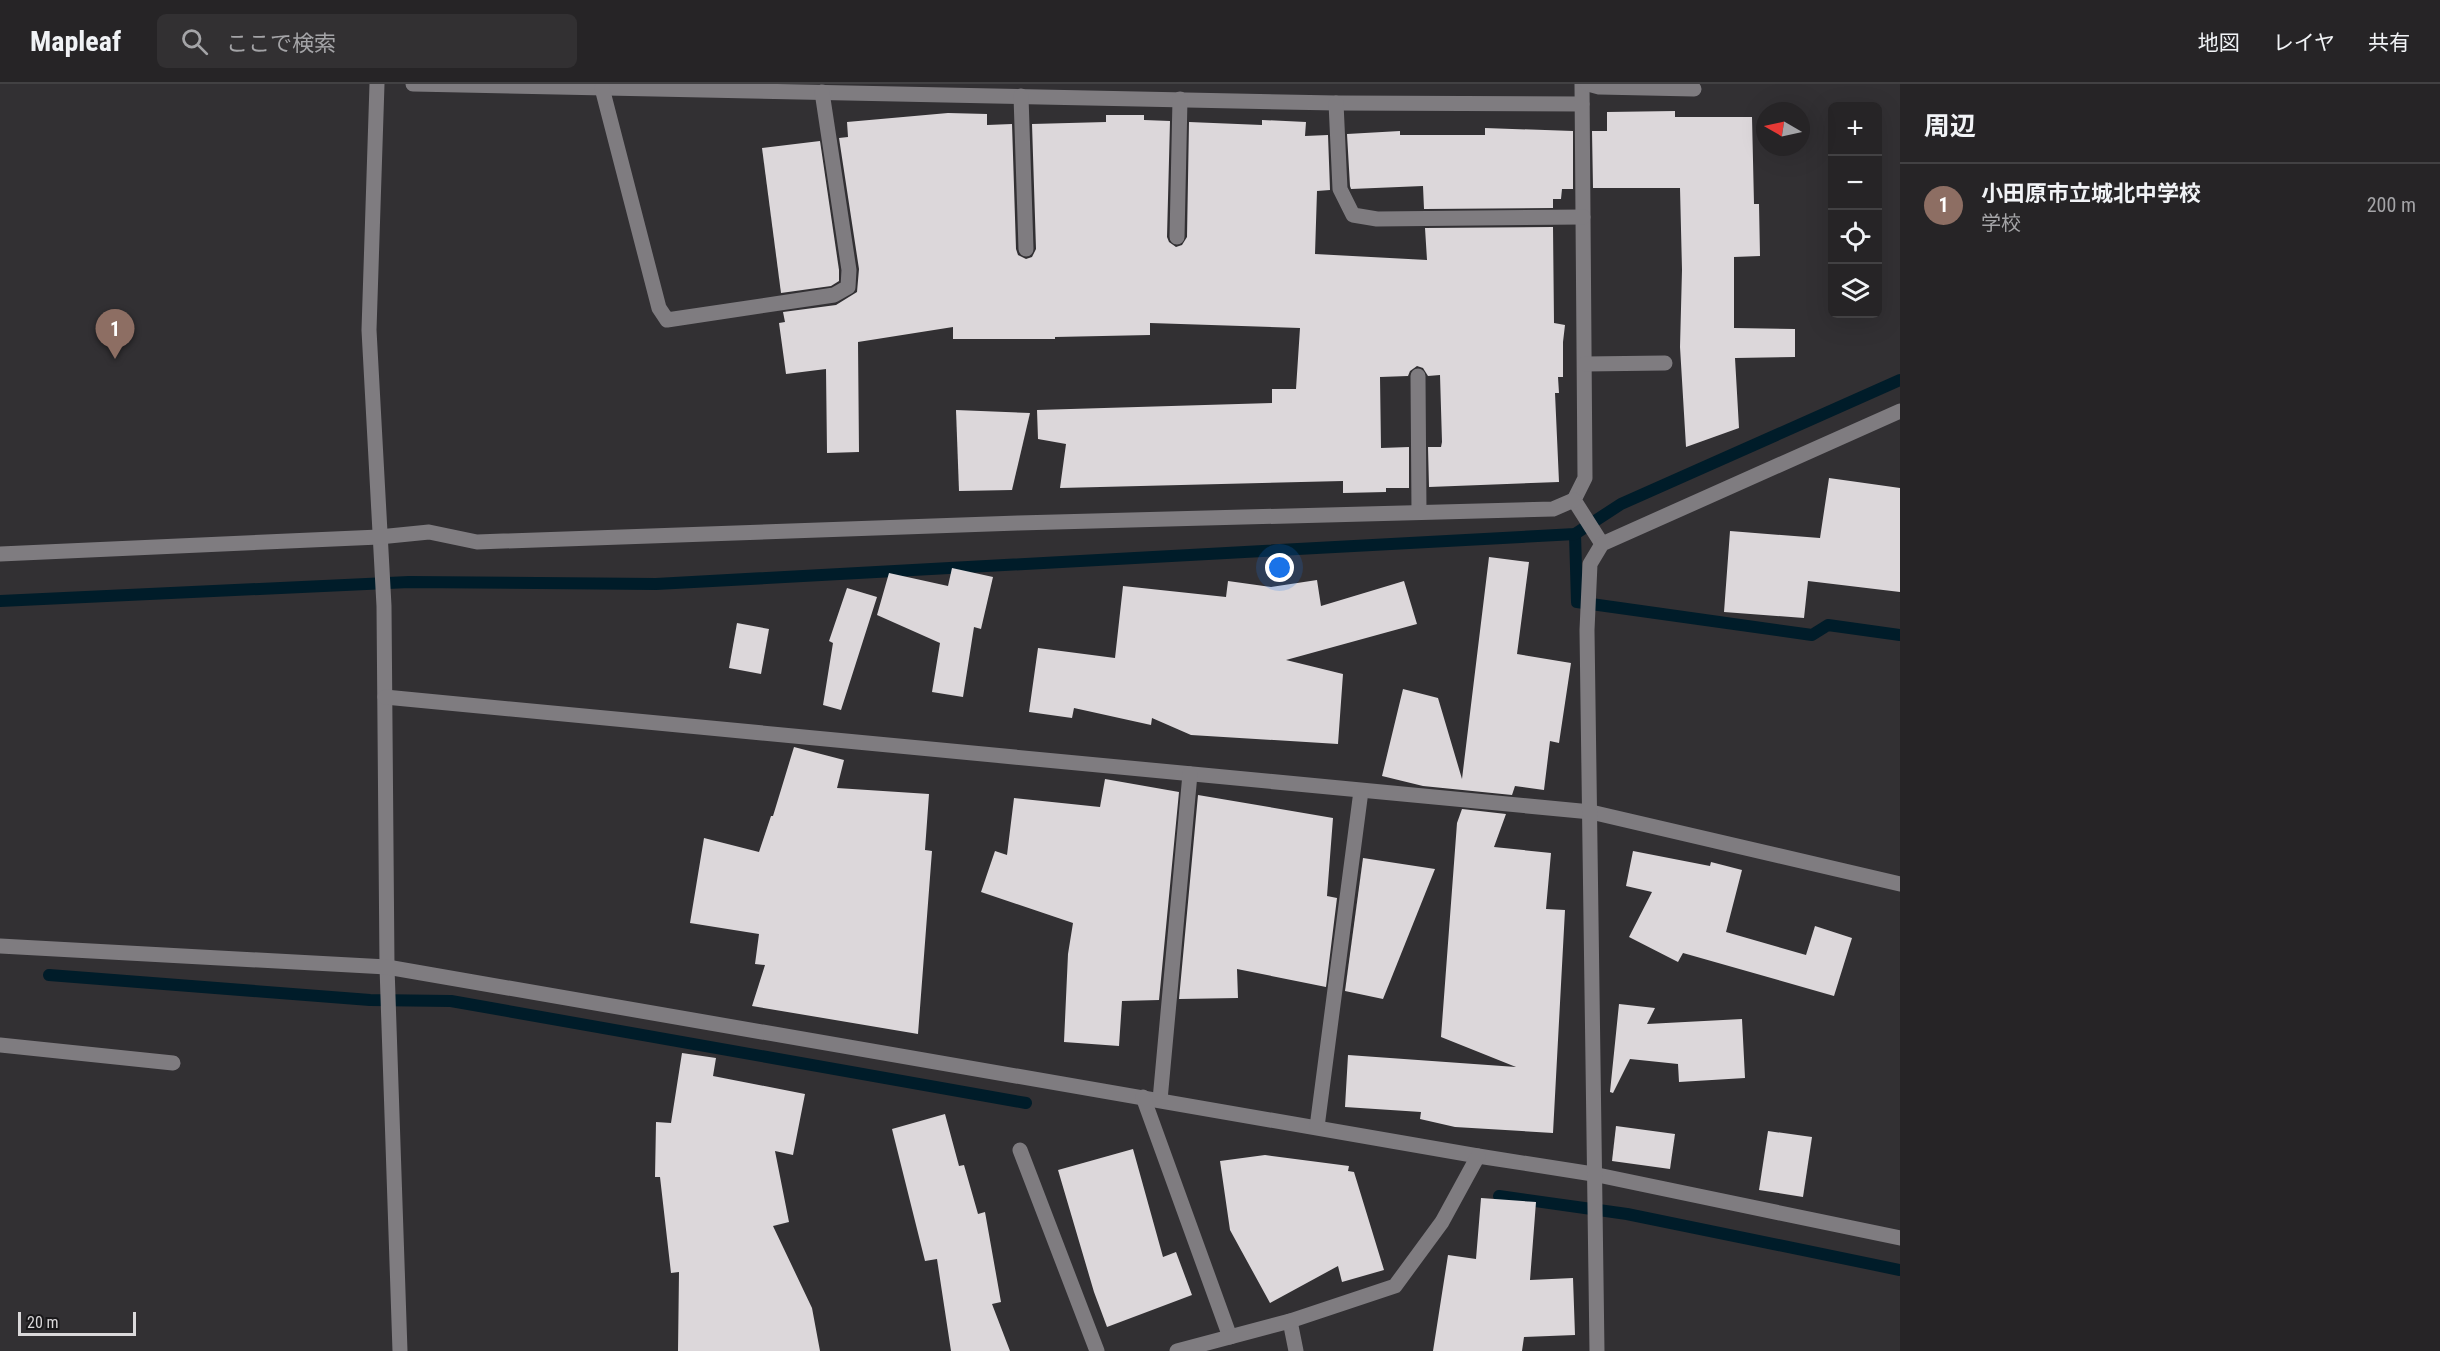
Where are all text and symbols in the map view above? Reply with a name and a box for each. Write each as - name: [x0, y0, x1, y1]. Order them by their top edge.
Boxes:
- search box: [157, 14, 577, 68]
- text: Mapleaf: [30, 25, 121, 58]
- icon: search: [178, 25, 211, 58]
- text: ここで検索: [226, 31, 336, 56]
- text: 地図: [2198, 31, 2240, 55]
- text: レイヤ: [2273, 31, 2335, 55]
- text: 共有: [2368, 31, 2410, 55]
- north arrow: [1756, 102, 1810, 156]
- map controls: [1828, 102, 1882, 318]
- button: +: [1828, 102, 1882, 156]
- text: 周辺: [1924, 111, 1976, 141]
- button: −: [1828, 156, 1882, 210]
- text: 小田原市立城北中学校: [1981, 181, 2201, 206]
- text: 1: [1938, 193, 1949, 217]
- text: 200 m: [2367, 193, 2416, 217]
- button: locate: [1828, 210, 1882, 264]
- text: 学校: [1981, 211, 2021, 235]
- button: layers: [1828, 264, 1882, 318]
- pin: 1: [96, 310, 134, 359]
- your location: [1265, 553, 1294, 582]
- scale bar: [18, 1309, 136, 1336]
- text: 20 m: [27, 1313, 59, 1332]

